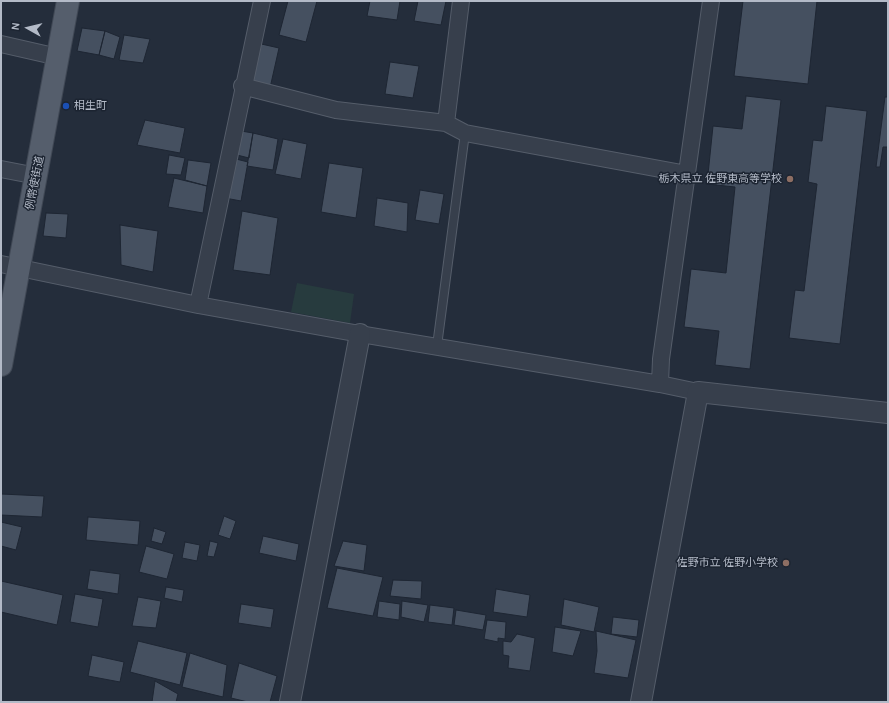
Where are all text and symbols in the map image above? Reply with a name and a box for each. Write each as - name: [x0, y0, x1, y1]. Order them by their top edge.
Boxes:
- north arrow: [8, 8, 48, 48]
- text: N: [9, 21, 23, 31]
- place label: 相生町: [74, 99, 107, 113]
- marker: 相生町: [61, 101, 71, 111]
- street label: 例幣使街道: [23, 155, 47, 211]
- place label: 栃木県立 佐野東高等学校: [658, 172, 782, 186]
- marker: 栃木県立 佐野東高等学校: [785, 174, 795, 184]
- place label: 佐野市立 佐野小学校: [676, 556, 778, 570]
- marker: 佐野市立 佐野小学校: [781, 558, 791, 568]

